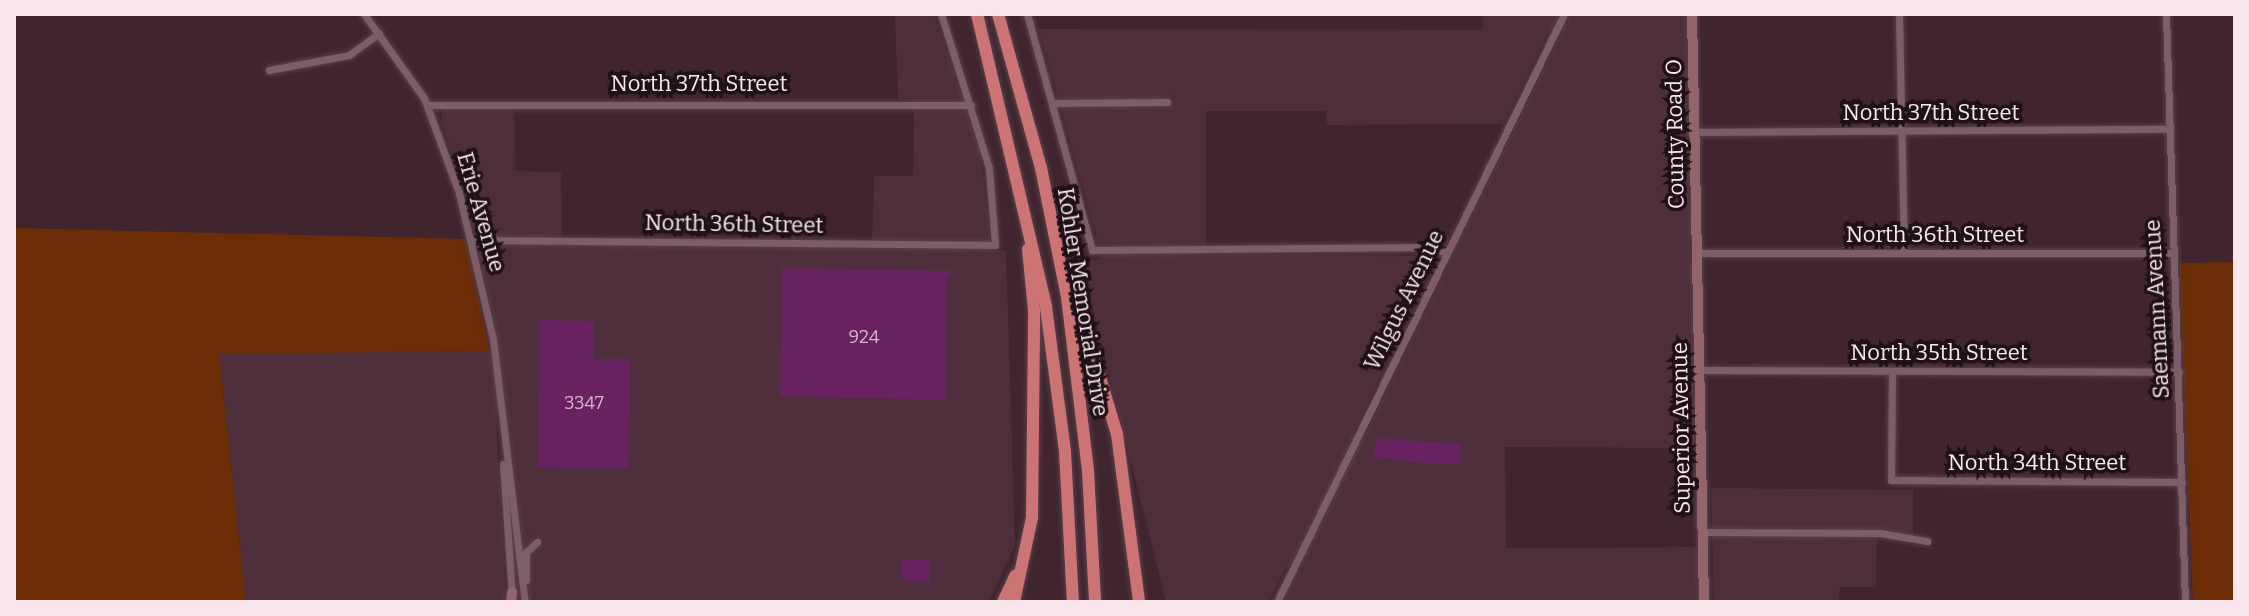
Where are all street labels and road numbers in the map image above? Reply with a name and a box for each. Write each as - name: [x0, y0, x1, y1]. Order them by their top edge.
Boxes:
- street label: County Road O: [1660, 59, 1690, 209]
- street label: North 37th Street: [611, 71, 787, 97]
- street label: North 37th Street: [1843, 100, 2019, 126]
- street label: Erie Avenue: [451, 149, 511, 275]
- street label: Kohler Memorial Drive: [1052, 186, 1114, 418]
- street label: North 36th Street: [644, 209, 824, 239]
- street label: Saemann Avenue: [2139, 219, 2175, 399]
- street label: North 36th Street: [1846, 222, 2024, 248]
- street label: Wilgus Avenue: [1359, 226, 1449, 374]
- street label: North 35th Street: [1850, 340, 2028, 366]
- street label: Superior Avenue: [1666, 342, 1696, 514]
- street label: North 34th Street: [1948, 450, 2126, 476]

